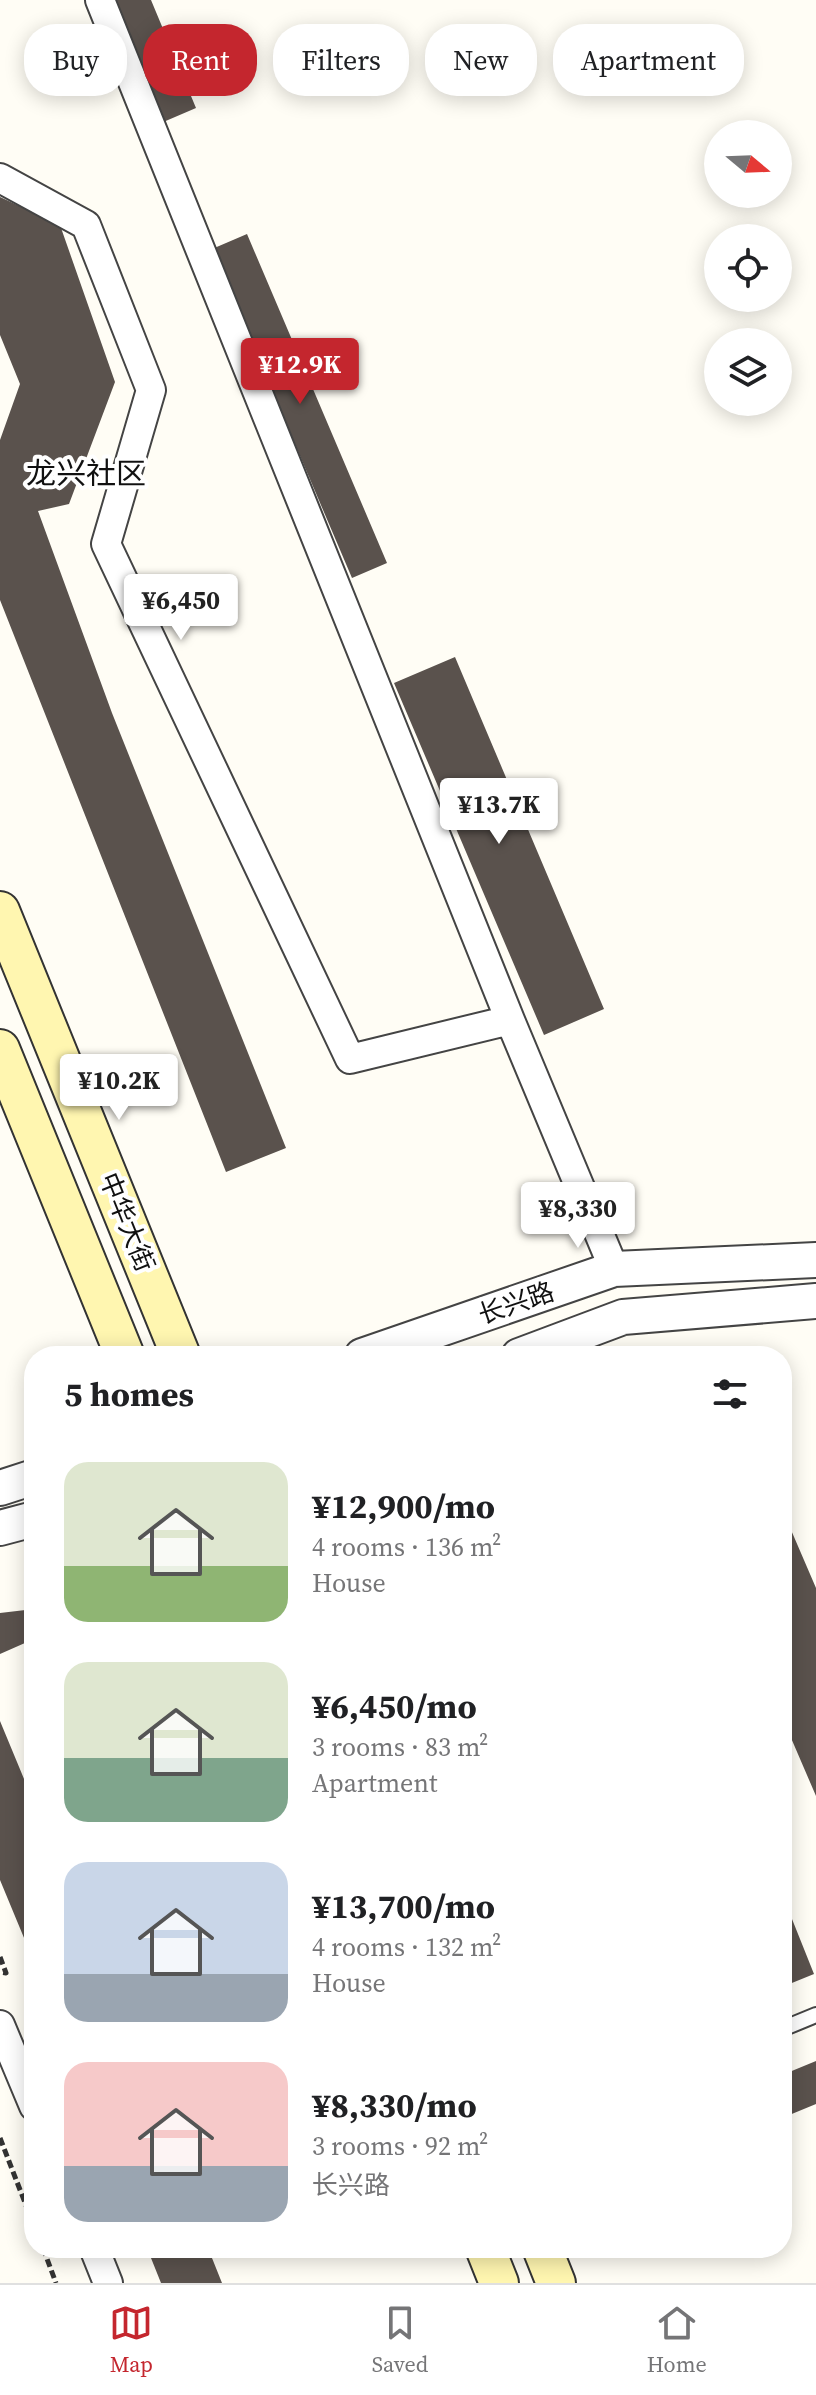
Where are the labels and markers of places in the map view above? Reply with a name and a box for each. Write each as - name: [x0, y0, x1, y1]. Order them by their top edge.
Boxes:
- pin: ¥12.9K: [235, 338, 365, 406]
- pin: ¥6,450: [116, 574, 246, 642]
- pin: ¥13.7K: [434, 778, 564, 846]
- pin: ¥10.2K: [54, 1054, 184, 1122]
- pin: ¥8,330: [513, 1182, 643, 1250]

